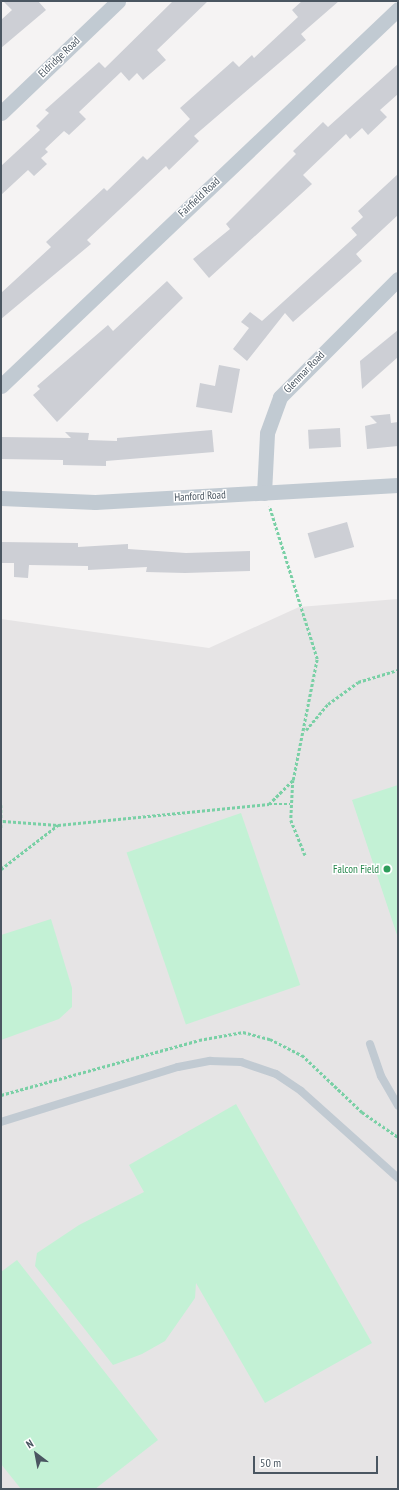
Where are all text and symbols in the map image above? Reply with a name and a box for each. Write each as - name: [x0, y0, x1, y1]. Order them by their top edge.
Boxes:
- street label: Eldridge Road: [35, 34, 83, 80]
- street label: Fairfield Road: [175, 174, 223, 220]
- street label: Glenmar Road: [281, 348, 327, 396]
- street label: Hanford Road: [174, 488, 226, 504]
- place label: Falcon Field: [333, 862, 379, 876]
- marker: Falcon Field: [382, 864, 392, 874]
- north arrow: [16, 1434, 56, 1474]
- text: N: [23, 1436, 36, 1451]
- scale bar: [255, 1448, 380, 1474]
- text: 50 m: [260, 1455, 281, 1470]

